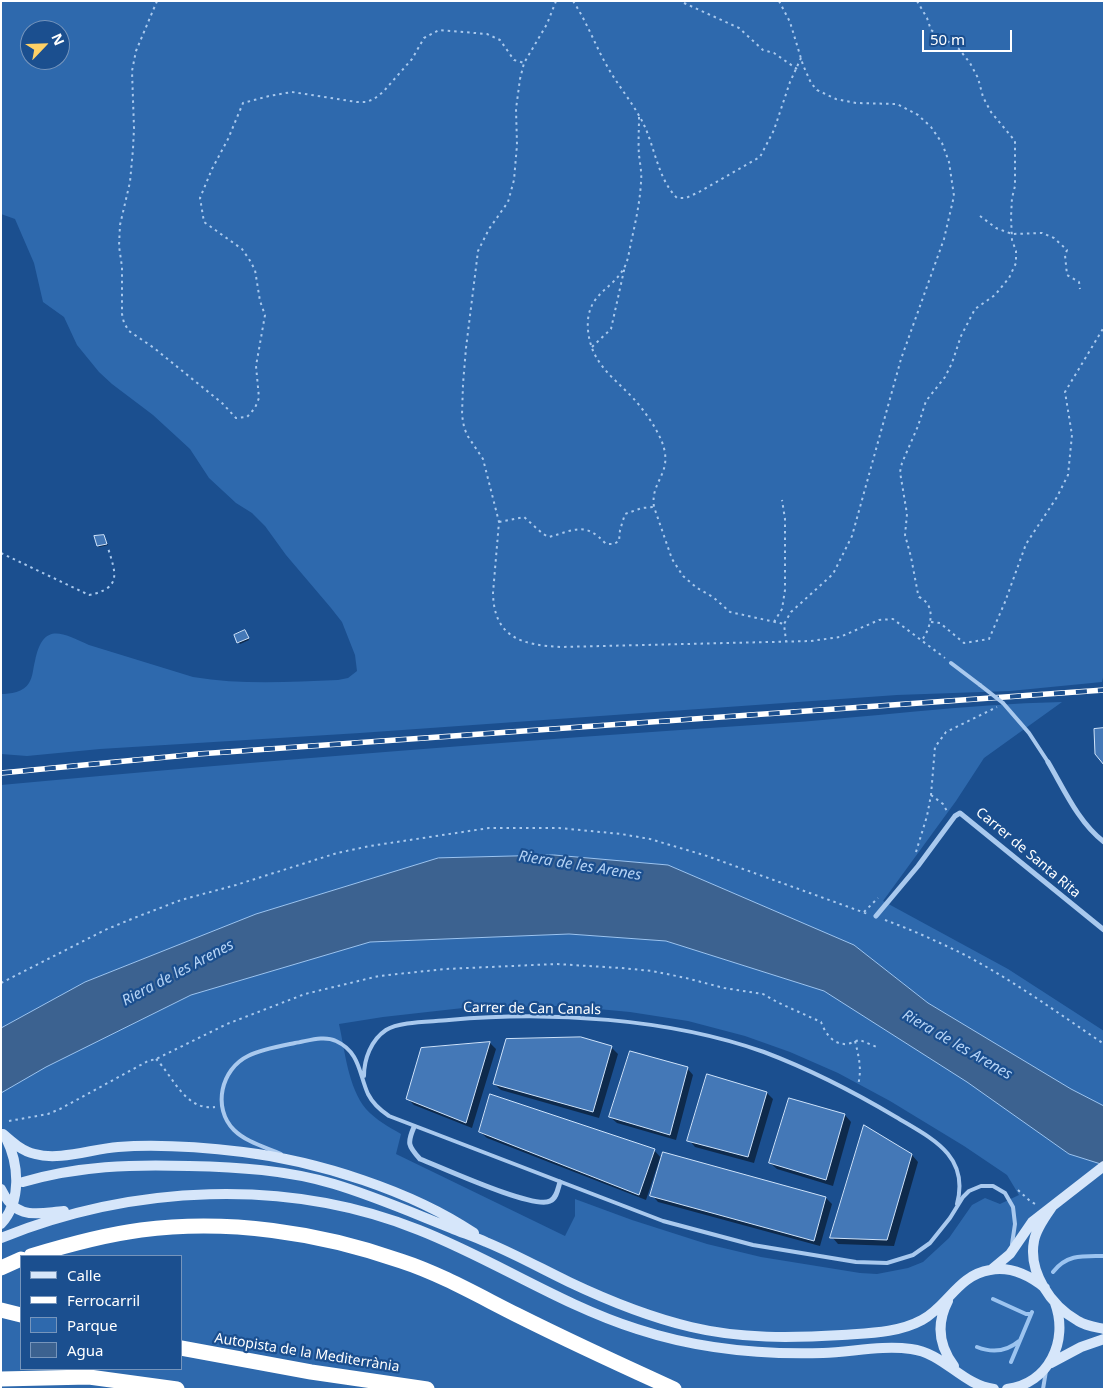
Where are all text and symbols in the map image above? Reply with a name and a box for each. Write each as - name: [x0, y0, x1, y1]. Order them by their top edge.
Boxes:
- north arrow: [20, 20, 70, 70]
- scale bar: [925, 20, 1015, 52]
- text: 50 m: [930, 29, 965, 49]
- text: N: [47, 30, 69, 48]
- street label: Carrer de Santa Rita: [972, 804, 1084, 902]
- water label: Riera de les Arenes: [517, 847, 643, 885]
- water label: Riera de les Arenes: [119, 936, 237, 1010]
- street label: Carrer de Can Canals: [463, 999, 601, 1019]
- water label: Riera de les Arenes: [899, 1006, 1015, 1084]
- legend: [20, 1255, 182, 1370]
- text: Calle: [67, 1265, 101, 1285]
- text: Ferrocarril: [67, 1290, 140, 1310]
- text: Parque: [67, 1315, 117, 1335]
- street label: Autopista de la Mediterrània: [213, 1330, 401, 1376]
- text: Agua: [67, 1340, 104, 1360]

